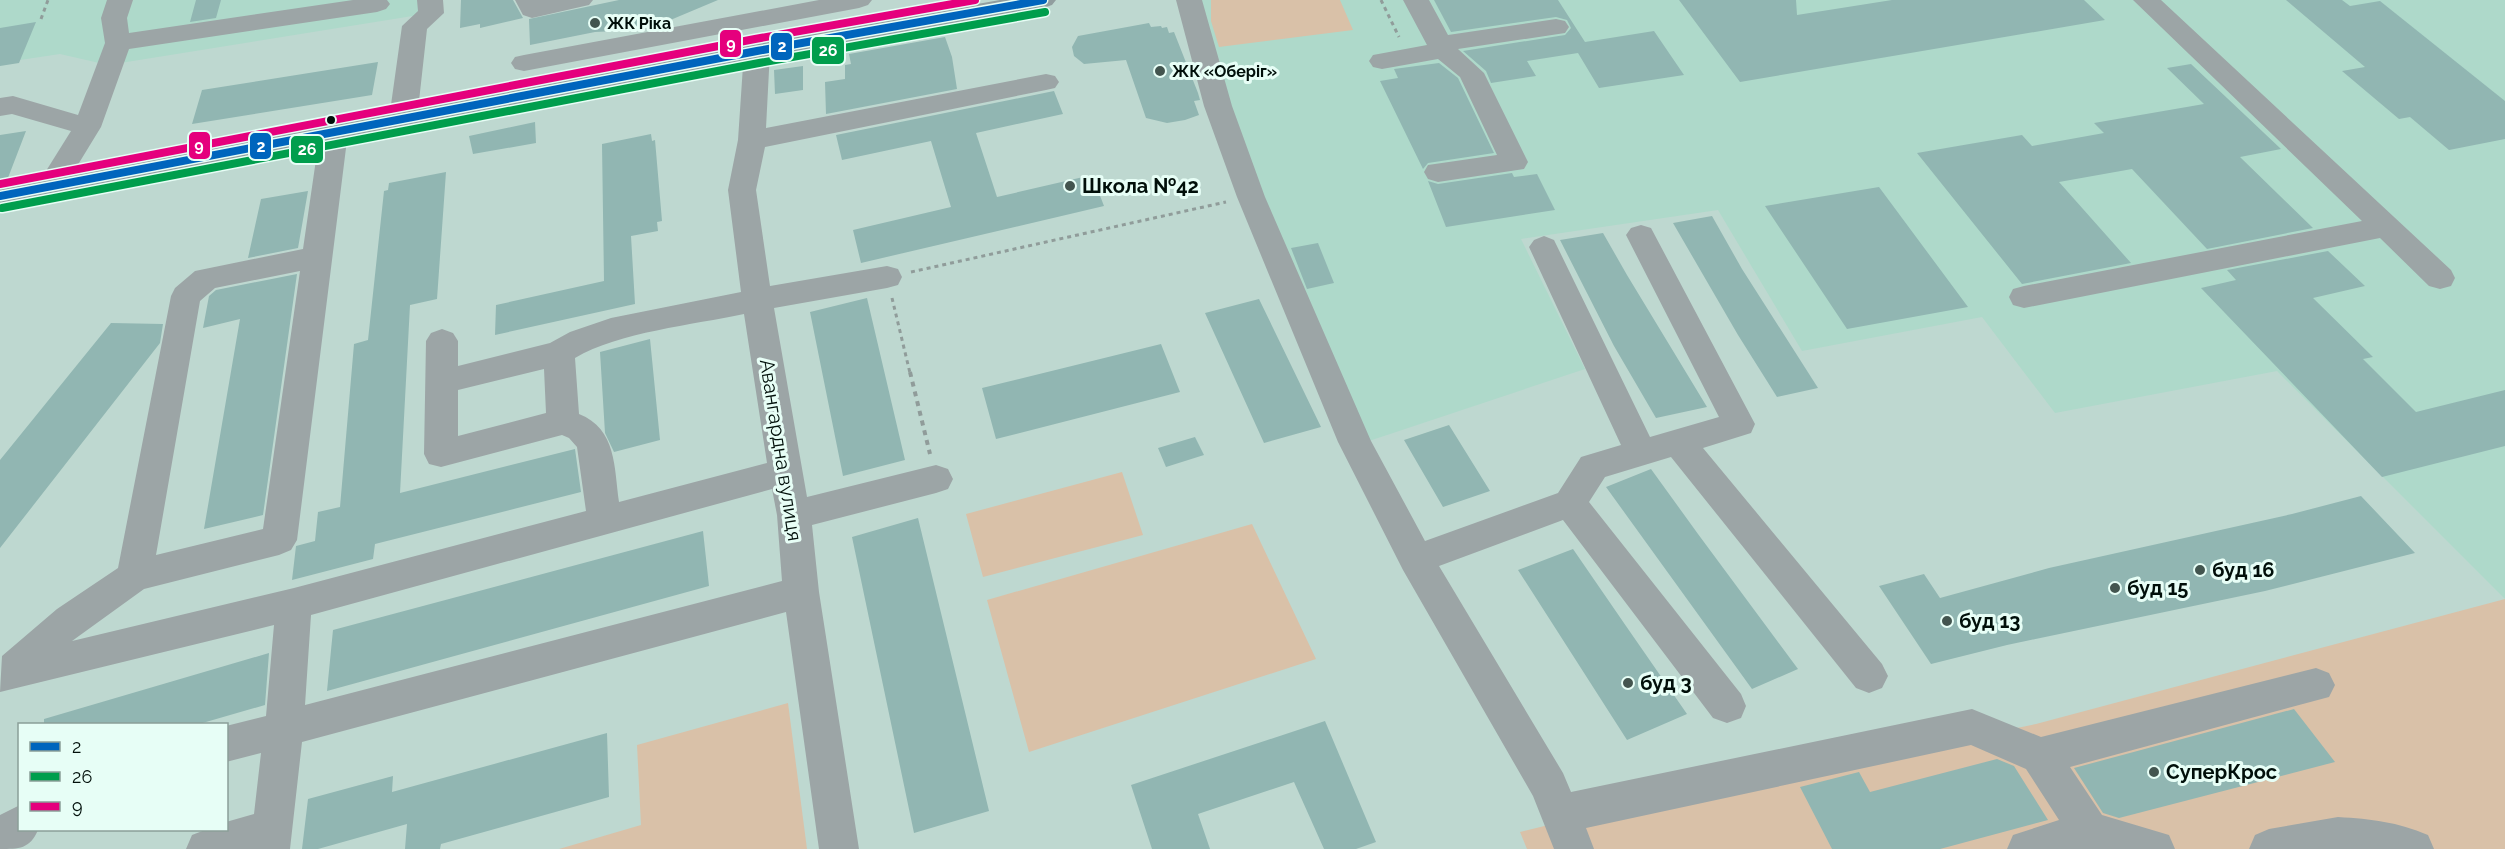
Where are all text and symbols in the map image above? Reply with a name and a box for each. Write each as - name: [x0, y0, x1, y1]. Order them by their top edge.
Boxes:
- place label: ЖК Ріка: [607, 14, 671, 33]
- marker: ЖК Ріка: [588, 16, 602, 30]
- line badge: 9: [719, 29, 742, 58]
- line badge: 2: [770, 32, 793, 61]
- text: 9: [726, 34, 736, 53]
- line badge: 26: [811, 36, 845, 65]
- text: 2: [777, 37, 787, 56]
- text: 26: [819, 41, 838, 60]
- place label: ЖК «Оберіг»: [1172, 62, 1277, 81]
- marker: ЖК «Оберіг»: [1153, 64, 1167, 78]
- unlabelled marker: [325, 114, 337, 126]
- line badge: 9: [188, 131, 211, 160]
- line badge: 2: [249, 132, 272, 160]
- line badge: 26: [290, 135, 324, 164]
- text: 9: [194, 136, 204, 155]
- text: 2: [256, 137, 266, 156]
- text: 26: [298, 140, 317, 159]
- place label: Школа №42: [1082, 174, 1199, 198]
- marker: Школа №42: [1063, 179, 1077, 193]
- street label: Авангардна вулиця: [755, 357, 807, 543]
- place label: буд 16: [2212, 558, 2275, 582]
- marker: буд 16: [2193, 563, 2207, 577]
- place label: буд 15: [2127, 576, 2188, 600]
- marker: буд 15: [2108, 581, 2122, 595]
- place label: буд 13: [1959, 609, 2021, 633]
- marker: буд 13: [1940, 614, 1954, 628]
- place label: буд 3: [1640, 671, 1692, 695]
- marker: буд 3: [1621, 676, 1635, 690]
- legend: [18, 723, 228, 831]
- text: 2: [72, 736, 81, 757]
- place label: СуперКрос: [2166, 760, 2277, 784]
- marker: СуперКрос: [2147, 765, 2161, 779]
- text: 26: [72, 766, 92, 787]
- text: 9: [72, 796, 83, 817]

